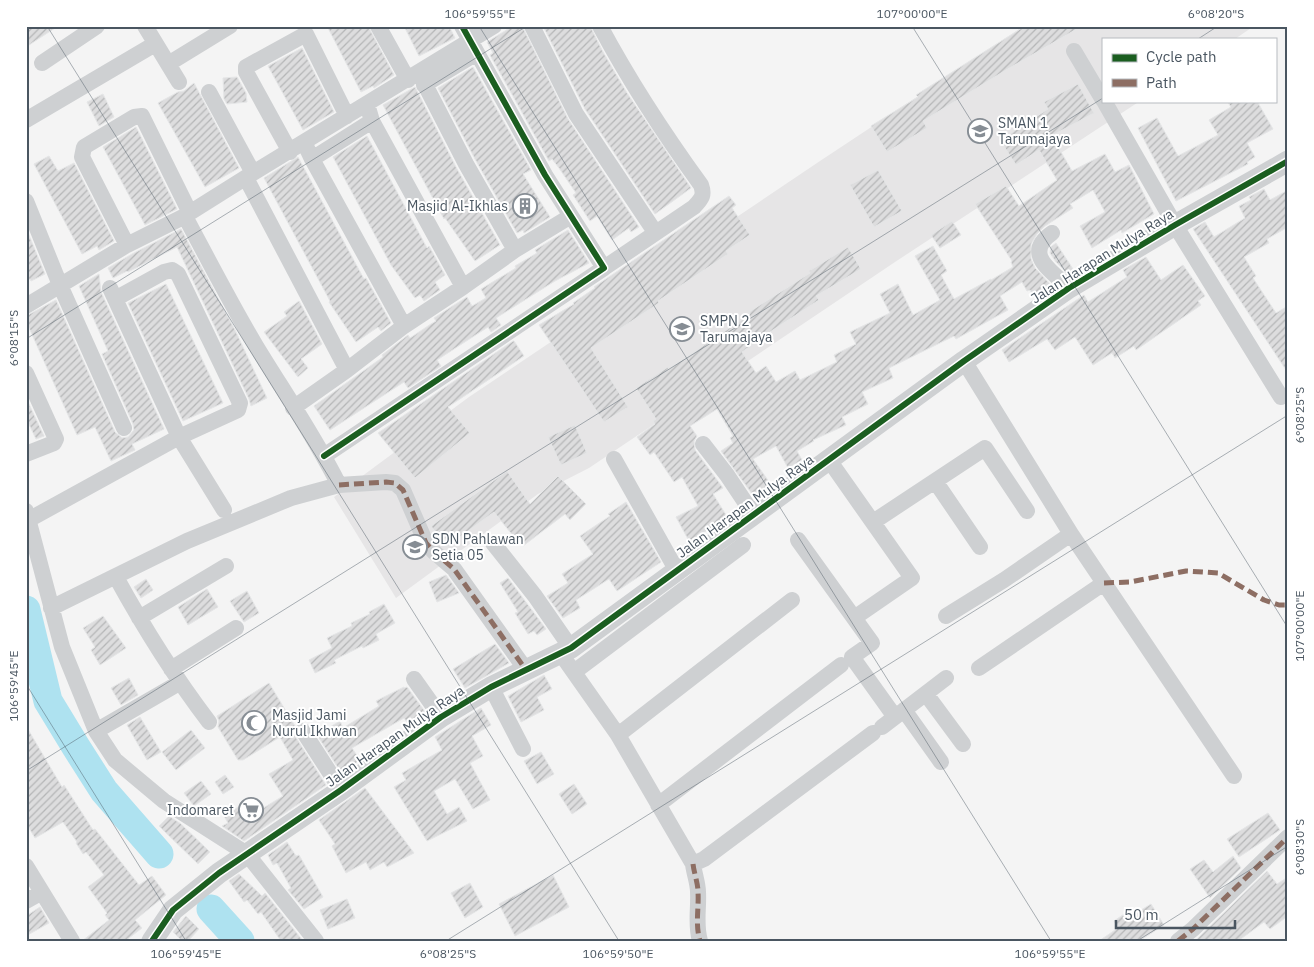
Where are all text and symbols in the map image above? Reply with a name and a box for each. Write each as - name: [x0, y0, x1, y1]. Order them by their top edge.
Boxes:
- text: 106°59'55"E: [445, 6, 515, 21]
- text: 107°00'00"E: [877, 6, 947, 21]
- text: 6°08'20"S: [1188, 6, 1244, 21]
- legend: [1102, 38, 1276, 102]
- text: Cycle path: [1146, 47, 1217, 66]
- text: Path: [1146, 73, 1177, 92]
- place label: SMAN 1 Tarumajaya: [998, 114, 1071, 148]
- school or university icon: SMAN 1 Tarumajaya: [967, 118, 993, 144]
- building icon: Masjid Al-Ikhlas: [512, 193, 538, 219]
- place label: Masjid Al-Ikhlas: [407, 197, 508, 215]
- street label: Jalan Harapan Mulya Raya: [1027, 204, 1177, 307]
- text: 6°08'15"S: [6, 310, 21, 366]
- place label: SMPN 2 Tarumajaya: [700, 312, 773, 346]
- school or university icon: SMPN 2 Tarumajaya: [669, 316, 695, 342]
- text: 6°08'25"S: [1292, 387, 1307, 443]
- street label: Jalan Harapan Mulya Raya: [673, 450, 817, 562]
- place label: SDN Pahlawan Setia 05: [432, 530, 524, 564]
- school or university icon: SDN Pahlawan Setia 05: [402, 534, 428, 560]
- text: 107°00'00"E: [1292, 591, 1307, 661]
- text: 106°59'45"E: [6, 651, 21, 721]
- street label: Jalan Harapan Mulya Raya: [322, 681, 468, 791]
- place label: Masjid Jami Nurul Ikhwan: [272, 706, 357, 740]
- mosque icon: Masjid Jami Nurul Ikhwan: [241, 710, 267, 736]
- supermarket icon: Indomaret: [238, 797, 264, 823]
- place label: Indomaret: [167, 801, 234, 819]
- text: 6°08'30"S: [1292, 819, 1307, 875]
- scale bar: [1116, 897, 1235, 929]
- text: 50 m: [1124, 905, 1159, 924]
- text: 106°59'45"E: [151, 946, 221, 961]
- text: 6°08'25"S: [420, 946, 476, 961]
- text: 106°59'50"E: [583, 946, 653, 961]
- text: 106°59'55"E: [1015, 946, 1085, 961]

